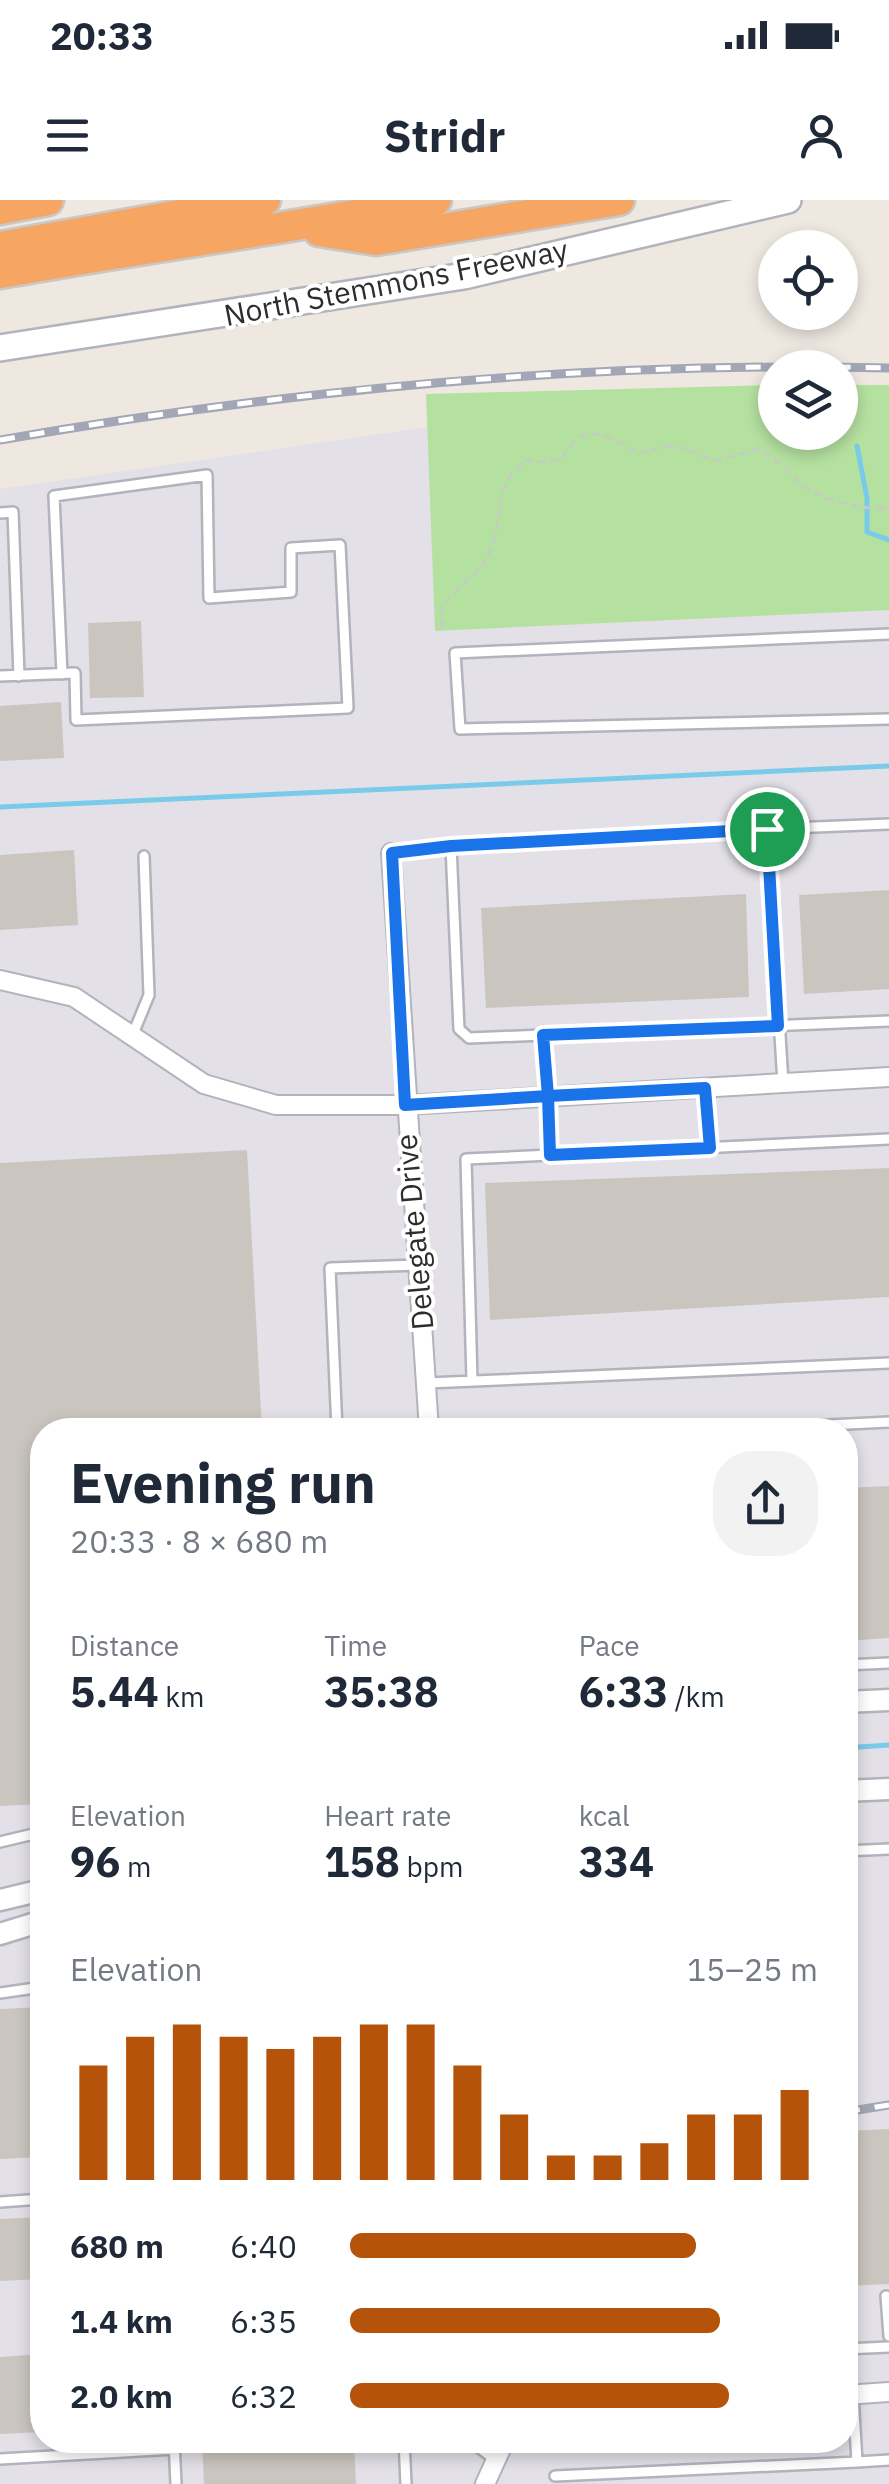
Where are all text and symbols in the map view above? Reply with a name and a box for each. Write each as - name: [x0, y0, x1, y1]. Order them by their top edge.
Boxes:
- text: 20:33: [50, 11, 154, 60]
- text: Stridr: [384, 106, 505, 164]
- icon: menu: [40, 108, 95, 163]
- icon: person: [794, 108, 849, 163]
- street label: North Stemmons Freeway: [220, 229, 571, 334]
- map controls: [758, 230, 858, 450]
- button: locate: [758, 230, 858, 330]
- button: layers: [758, 350, 858, 450]
- pin: [725, 787, 810, 872]
- icon: arrive: [740, 802, 795, 857]
- street label: Delegate Drive: [386, 1133, 441, 1332]
- text: Evening run: [70, 1447, 376, 1518]
- button: share: [713, 1451, 818, 1556]
- text: 20:33 · 8 × 680 m: [70, 1520, 328, 1562]
- text: Distance: [70, 1627, 179, 1664]
- text: Time: [324, 1627, 387, 1664]
- text: Pace: [579, 1627, 640, 1664]
- text: 5.44: [70, 1664, 159, 1719]
- text: 35:38: [324, 1664, 439, 1719]
- text: 6:33: [579, 1664, 668, 1719]
- text: km: [159, 1678, 204, 1715]
- text: /km: [668, 1678, 725, 1715]
- text: Elevation: [70, 1797, 186, 1834]
- text: Heart rate: [324, 1797, 451, 1834]
- text: kcal: [579, 1797, 630, 1834]
- text: 96: [70, 1834, 120, 1889]
- text: 158: [324, 1834, 400, 1889]
- text: 334: [579, 1834, 654, 1889]
- text: m: [120, 1848, 151, 1885]
- text: bpm: [400, 1848, 463, 1885]
- text: Elevation: [70, 1948, 203, 1990]
- text: 15–25 m: [687, 1948, 818, 1990]
- text: 680 m: [70, 2225, 164, 2267]
- text: 6:40: [230, 2225, 297, 2267]
- text: 1.4 km: [70, 2300, 173, 2342]
- text: 6:35: [230, 2300, 297, 2342]
- text: 2.0 km: [70, 2375, 173, 2417]
- text: 6:32: [230, 2375, 297, 2417]

